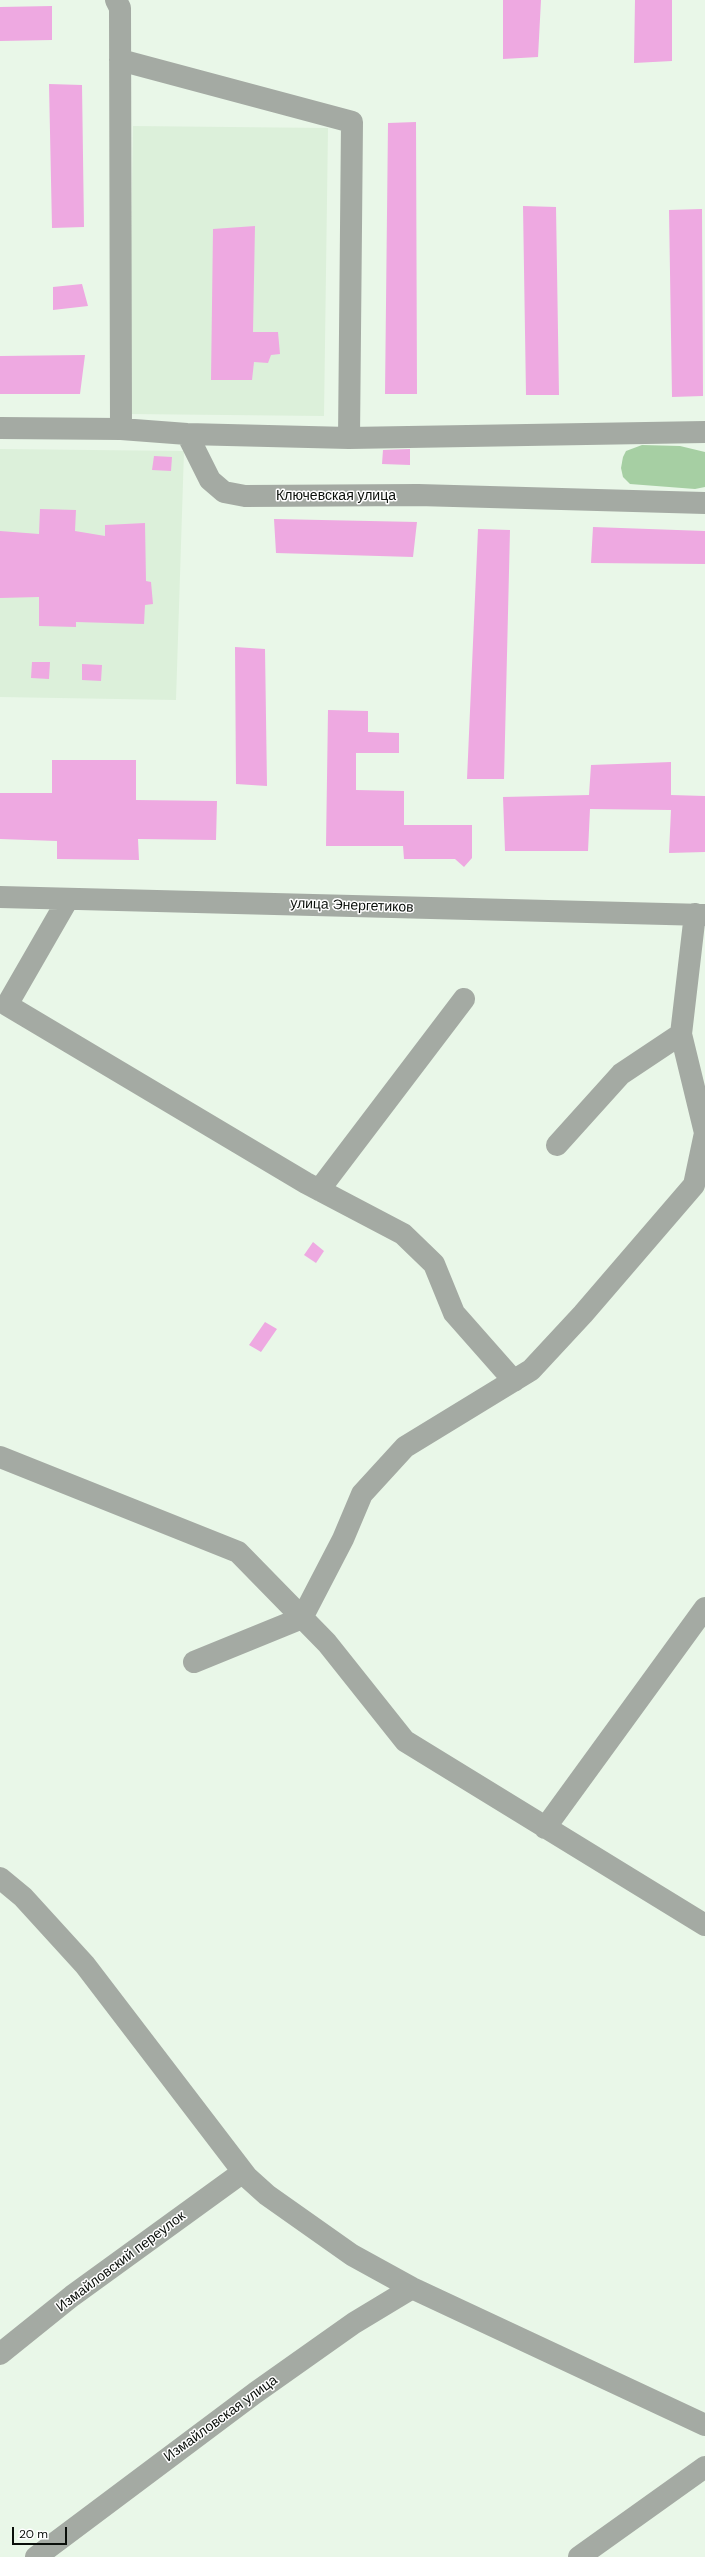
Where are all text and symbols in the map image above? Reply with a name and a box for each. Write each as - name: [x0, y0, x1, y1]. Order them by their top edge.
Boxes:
- street label: Ключевская улица: [276, 488, 396, 504]
- street label: улица Энергетиков: [290, 895, 414, 917]
- street label: Измайловский переулок: [53, 2208, 189, 2316]
- street label: Измайловская улица: [161, 2372, 281, 2466]
- scale bar: [14, 2519, 69, 2545]
- text: 20 m: [19, 2526, 48, 2542]

